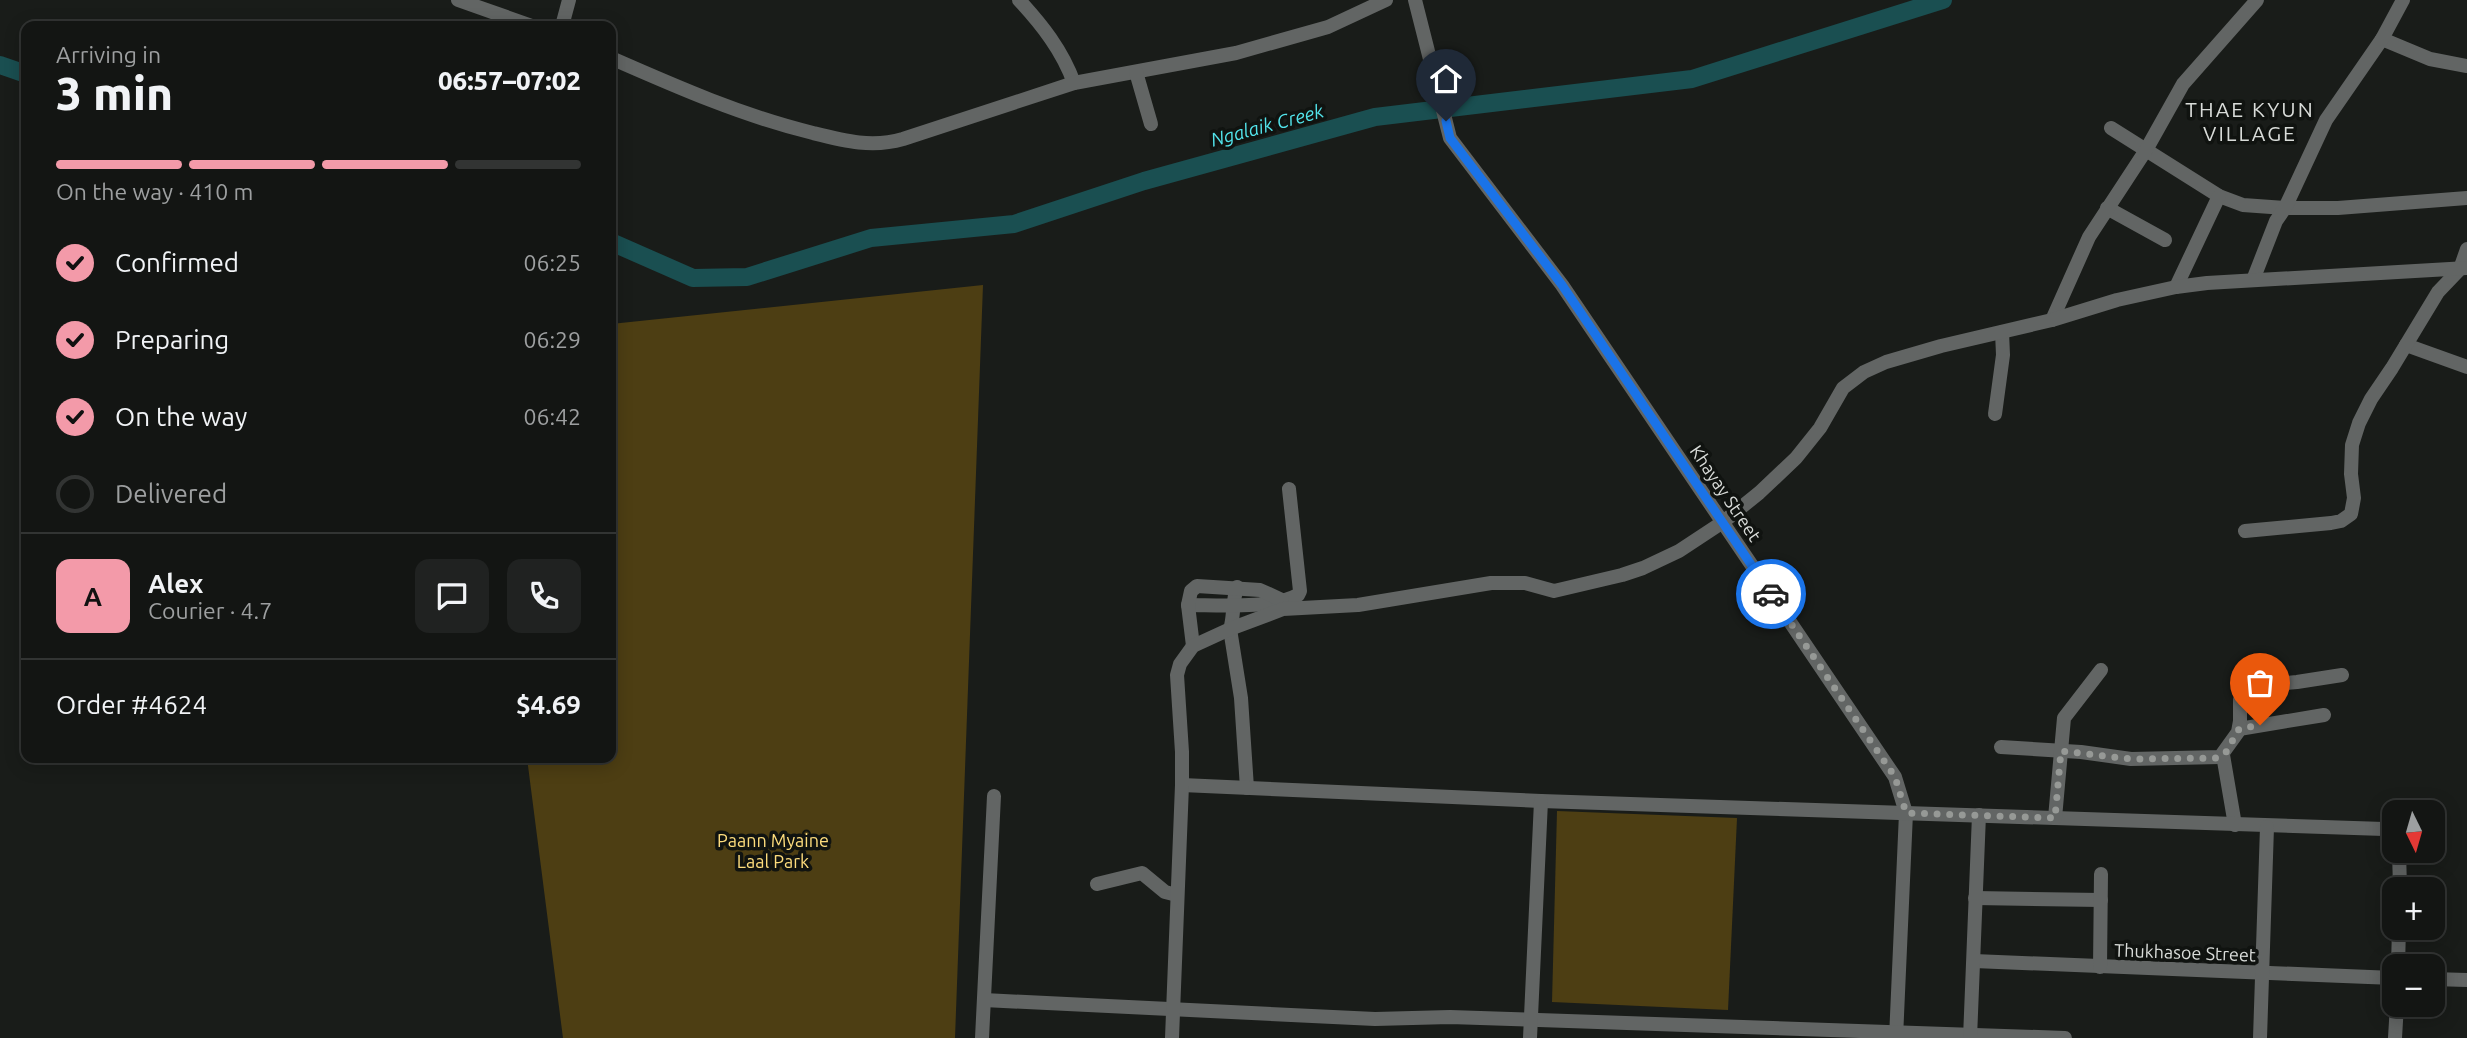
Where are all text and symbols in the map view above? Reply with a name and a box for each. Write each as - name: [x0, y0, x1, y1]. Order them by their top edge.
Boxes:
- text: Arriving in: [56, 42, 161, 67]
- pin: [1416, 49, 1476, 121]
- icon: home: [1427, 60, 1465, 98]
- text: 06:57–07:02: [438, 66, 581, 95]
- text: 3 min: [56, 67, 173, 119]
- district label: THAE KYUN VILLAGE: [2185, 97, 2315, 145]
- water label: Ngalaik Creek: [1208, 99, 1326, 151]
- text: On the way · 410 m: [56, 179, 253, 204]
- icon: check: [56, 244, 94, 282]
- text: Confirmed: [115, 248, 239, 277]
- text: 06:25: [523, 250, 581, 275]
- icon: check: [56, 321, 94, 359]
- text: Preparing: [115, 325, 229, 354]
- text: 06:29: [523, 327, 581, 352]
- icon: check: [56, 398, 94, 436]
- text: On the way: [115, 402, 247, 431]
- text: 06:42: [523, 404, 581, 429]
- street label: Khayay Street: [1687, 441, 1765, 545]
- text: Delivered: [115, 479, 227, 508]
- button: chat: [415, 559, 489, 633]
- button: phone: [507, 559, 581, 633]
- courier: [1736, 559, 1806, 629]
- text: Alex: [148, 569, 203, 598]
- icon: car: [1752, 575, 1790, 613]
- text: A: [84, 582, 102, 611]
- text: Courier · 4.7: [148, 598, 272, 623]
- pin: [2230, 653, 2290, 725]
- icon: bag: [2241, 664, 2279, 702]
- text: Order #4624: [56, 690, 207, 719]
- text: $4.69: [516, 690, 581, 719]
- north arrow: [2382, 800, 2445, 863]
- map controls: [2382, 800, 2445, 1017]
- park label: Paann Myaine Laal Park: [717, 830, 829, 871]
- button: +: [2382, 877, 2445, 940]
- street label: Thukhasoe Street: [2114, 940, 2256, 964]
- button: −: [2382, 954, 2445, 1017]

